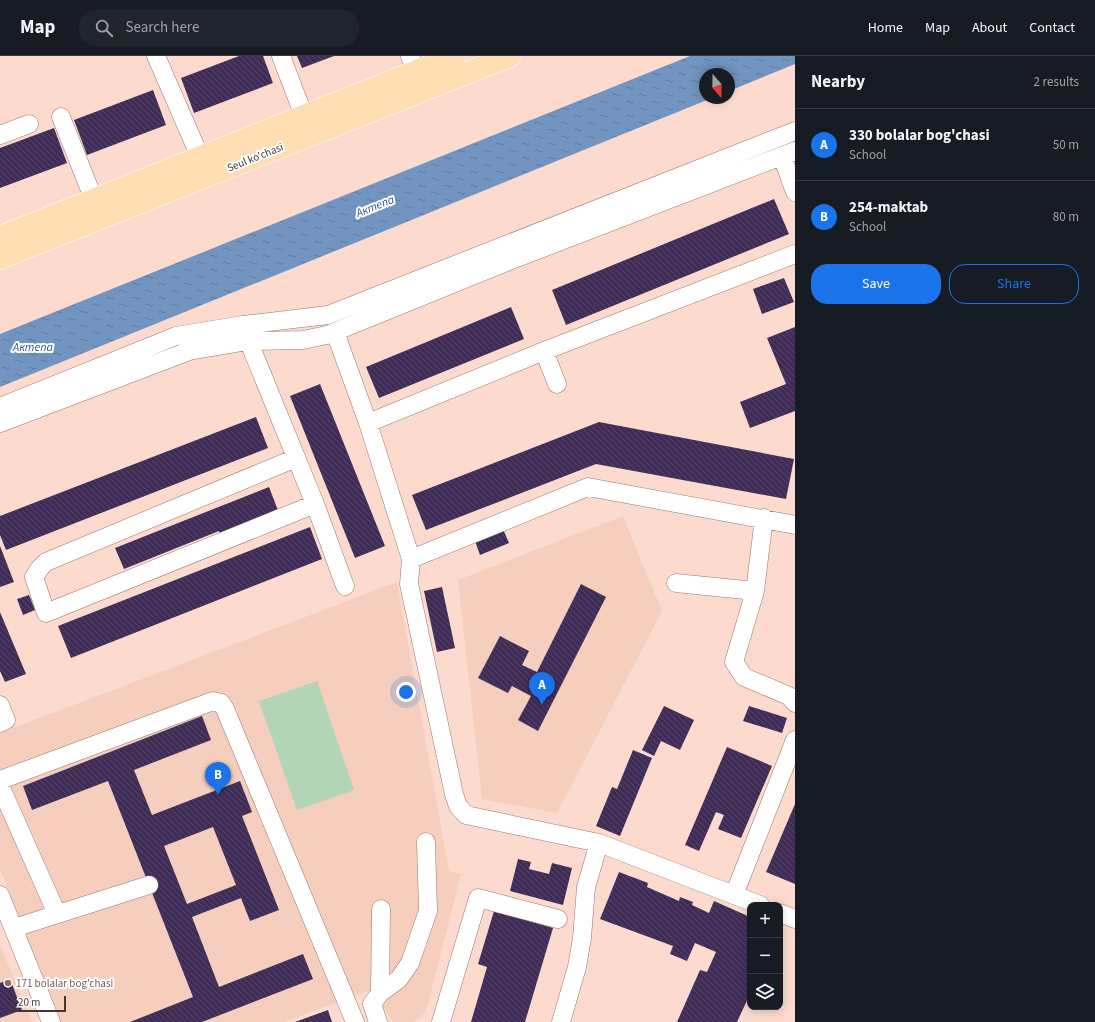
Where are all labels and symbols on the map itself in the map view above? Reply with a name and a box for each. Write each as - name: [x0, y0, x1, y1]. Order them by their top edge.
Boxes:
- north arrow: [699, 68, 735, 104]
- street label: Seul ko'chasi: [225, 139, 286, 176]
- water label: Актепа: [353, 191, 397, 222]
- water label: Актепа: [12, 339, 54, 356]
- pin: A: [529, 672, 555, 705]
- your location: [396, 682, 416, 702]
- pin: B: [205, 762, 231, 795]
- place label: 171 bolalar bog'chasi: [16, 976, 113, 991]
- marker: 171 bolalar bog'chasi: [3, 978, 13, 988]
- scale bar: [12, 994, 66, 1013]

